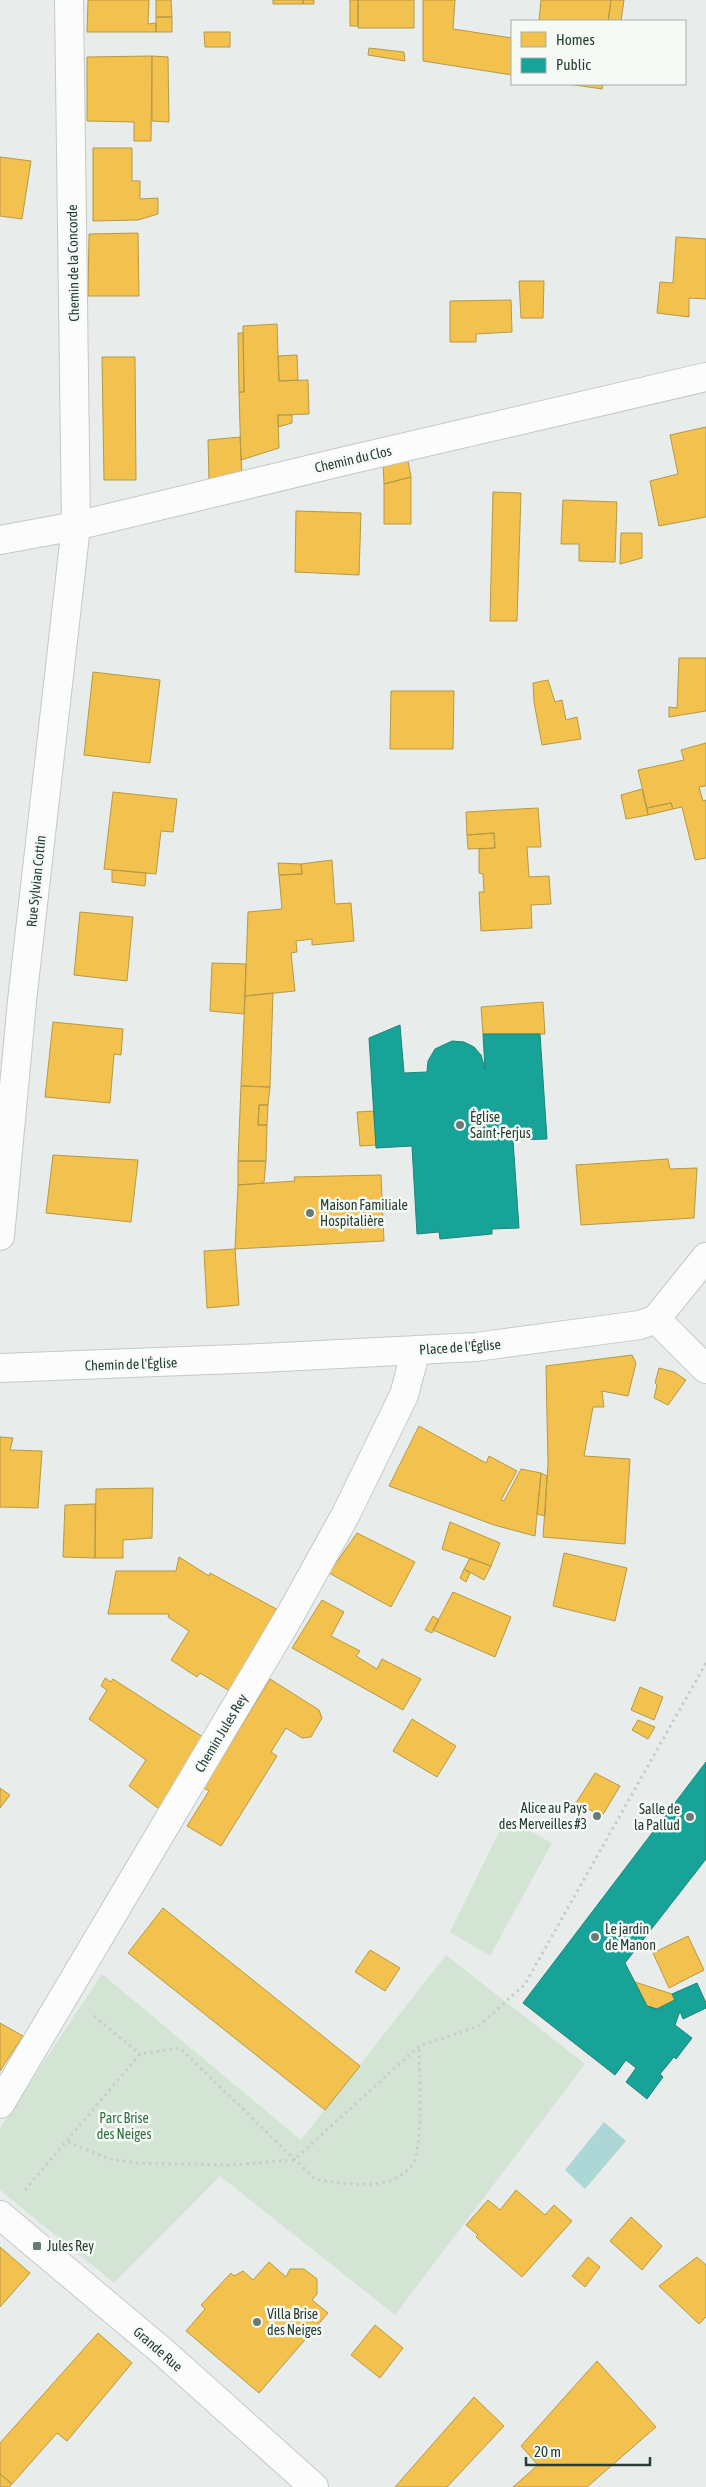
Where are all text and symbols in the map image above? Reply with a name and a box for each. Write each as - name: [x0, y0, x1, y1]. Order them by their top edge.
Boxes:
- legend: [511, 20, 686, 85]
- text: Homes: [556, 31, 595, 48]
- text: Public: [556, 56, 591, 73]
- street label: Chemin de la Concorde: [64, 204, 82, 322]
- street label: Chemin du Clos: [313, 442, 393, 476]
- street label: Rue Sylvian Cottin: [23, 834, 49, 928]
- place label: Église Saint-Ferjus: [470, 1109, 531, 1141]
- marker: Église Saint-Ferjus: [454, 1119, 466, 1131]
- place label: Maison Familiale Hospitalière: [320, 1197, 408, 1229]
- marker: Maison Familiale Hospitalière: [304, 1207, 316, 1219]
- street label: Place de l'Église: [419, 1336, 501, 1358]
- street label: Chemin de l'Église: [84, 1354, 178, 1374]
- street label: Chemin Jules Rey: [191, 1691, 251, 1775]
- place label: Alice au Pays des Merveilles #3: [499, 1800, 587, 1832]
- place label: Salle de la Pallud: [634, 1801, 680, 1833]
- marker: Alice au Pays des Merveilles #3: [591, 1810, 603, 1822]
- marker: Salle de la Pallud: [684, 1811, 696, 1823]
- place label: Le jardin de Manon: [605, 1921, 656, 1953]
- marker: Le jardin de Manon: [589, 1931, 601, 1943]
- park label: Parc Brise des Neiges: [97, 2110, 151, 2142]
- place label: Jules Rey: [47, 2238, 94, 2254]
- marker: Jules Rey: [31, 2240, 43, 2252]
- place label: Villa Brise des Neiges: [267, 2306, 322, 2338]
- marker: Villa Brise des Neiges: [251, 2316, 263, 2328]
- street label: Grande Rue: [130, 2323, 186, 2375]
- scale bar: [526, 2434, 650, 2466]
- text: 20 m: [534, 2443, 561, 2460]

